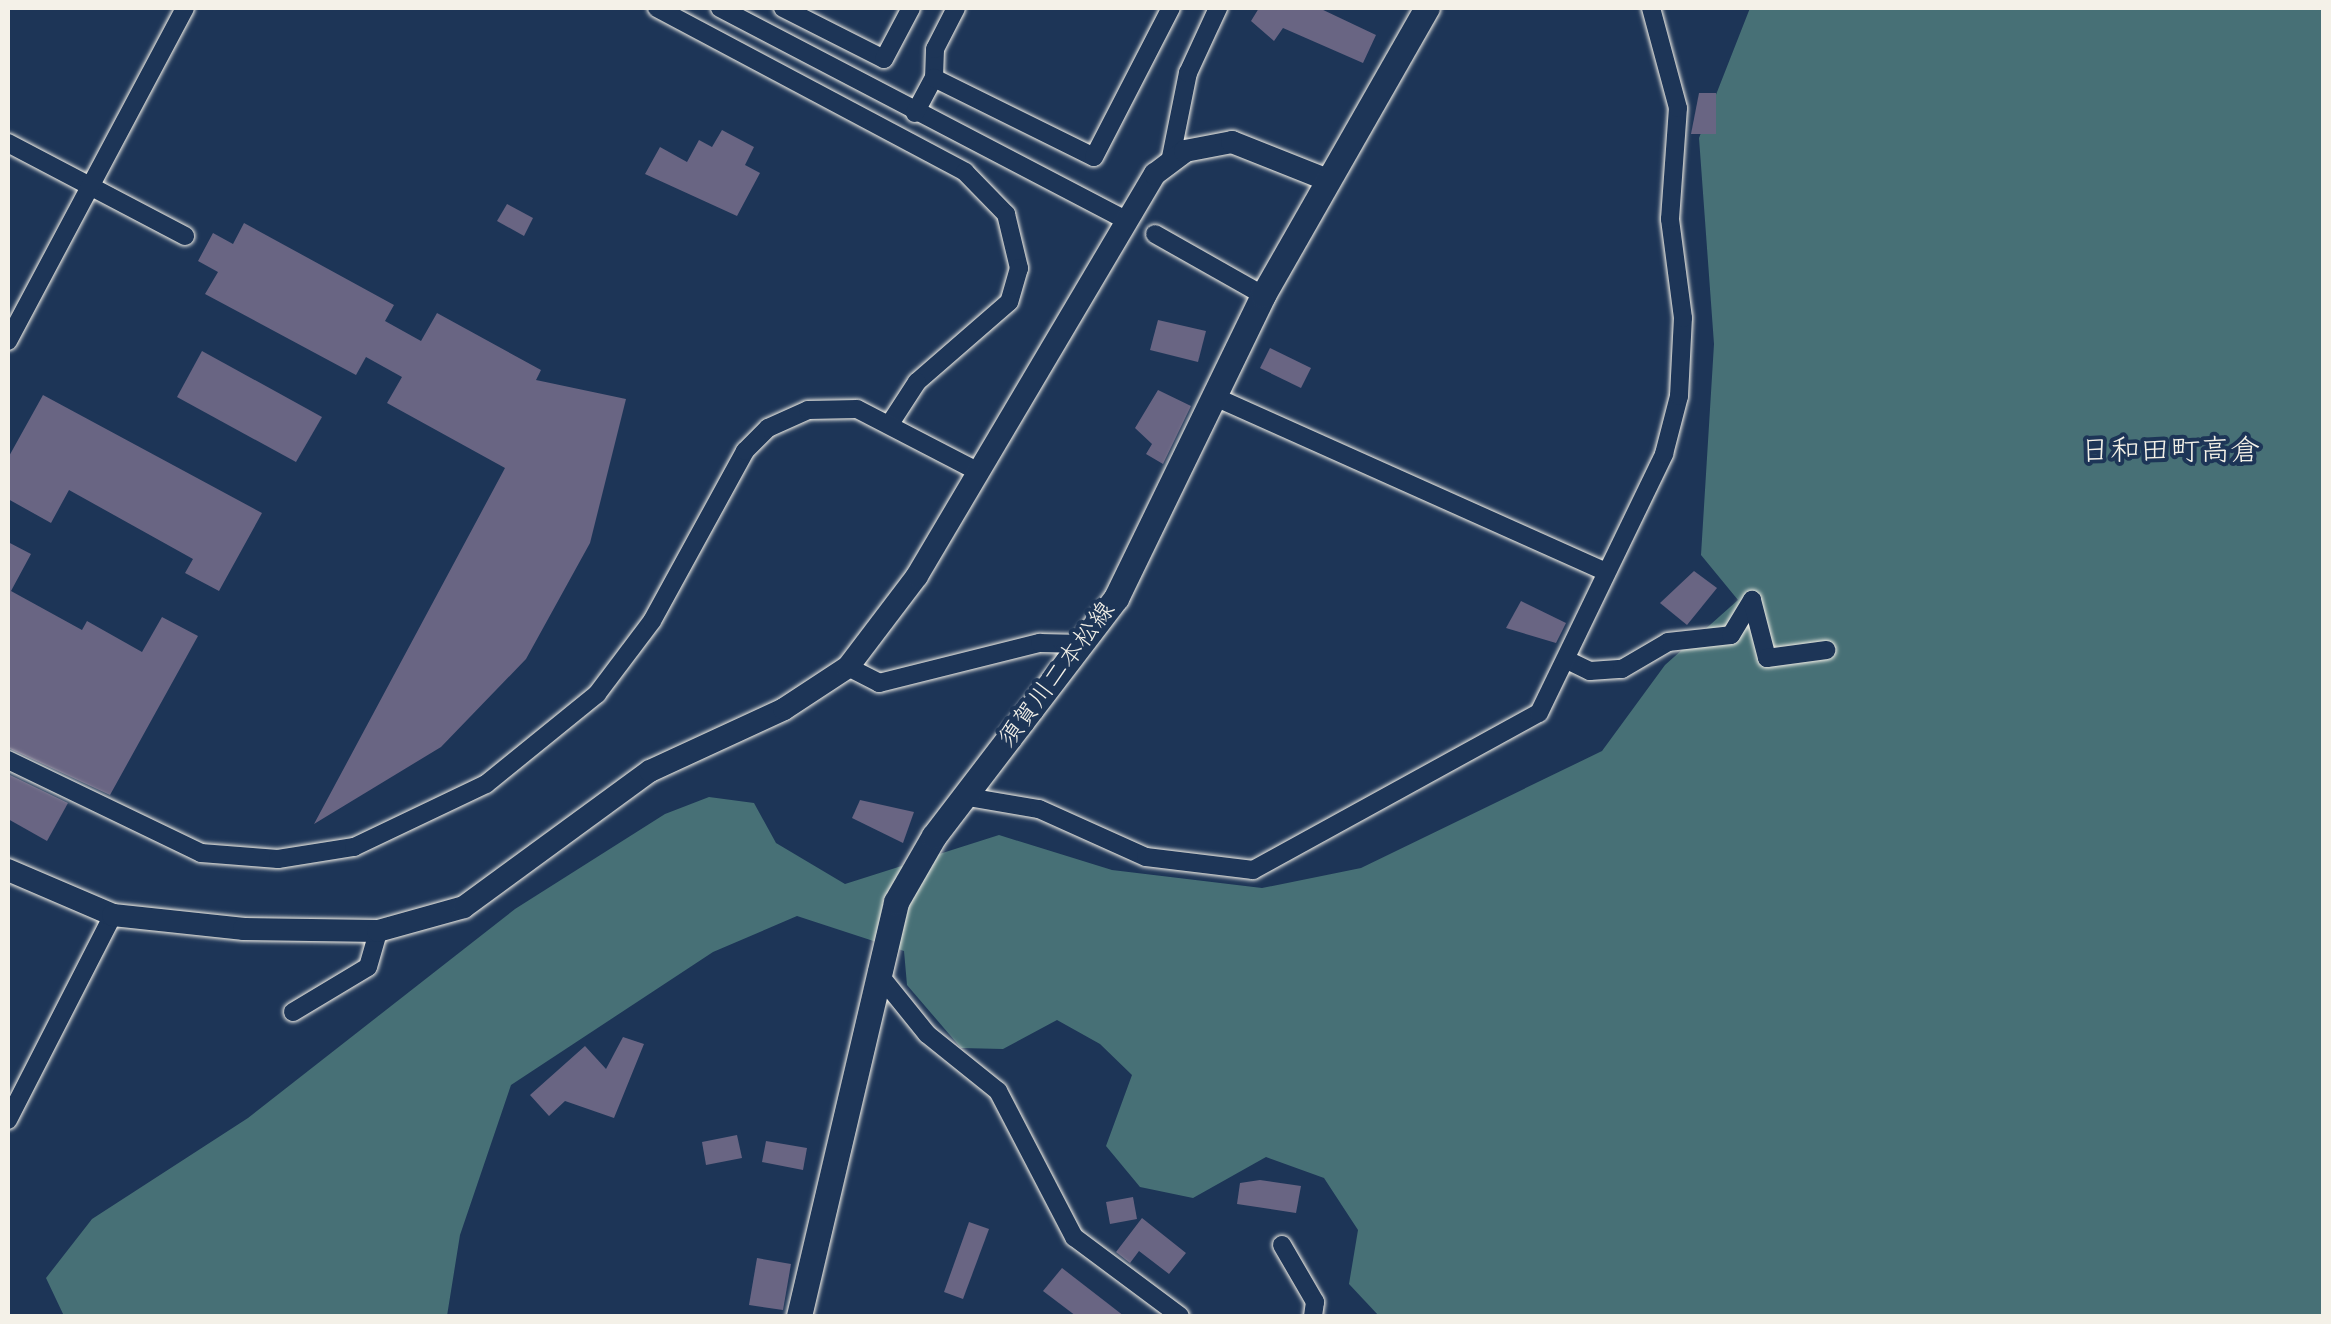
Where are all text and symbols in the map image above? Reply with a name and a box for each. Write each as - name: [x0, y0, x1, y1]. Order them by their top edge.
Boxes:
- district label: 日和田町高倉: [2080, 433, 2260, 469]
- street label: 須賀川二本松線: [992, 596, 1122, 754]

